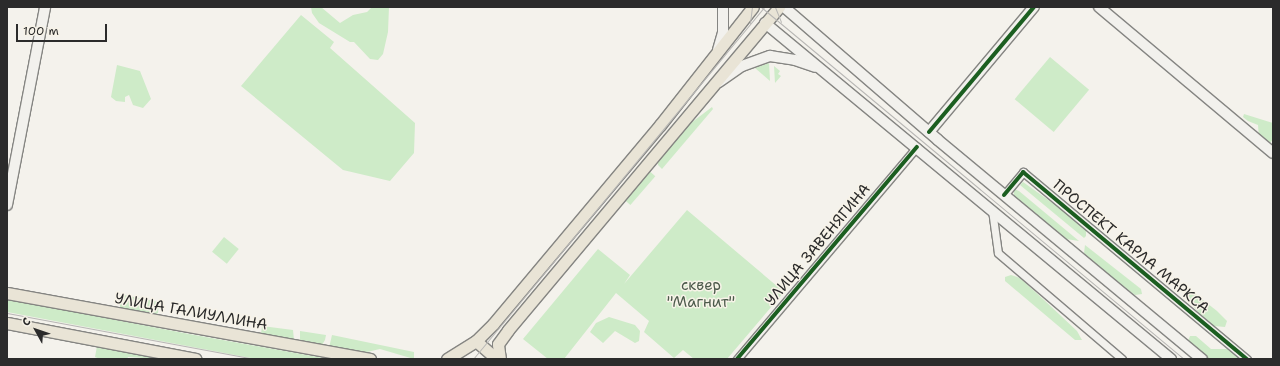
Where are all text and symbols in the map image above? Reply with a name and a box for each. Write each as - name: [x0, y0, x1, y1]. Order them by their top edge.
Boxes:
- scale bar: [18, 16, 109, 42]
- text: 100 m: [23, 23, 59, 39]
- street label: ПРОСПЕКТ КАРЛА МАРКСА: [1049, 176, 1213, 318]
- street label: УЛИЦА ЗАВЕНЯГИНА: [762, 180, 874, 310]
- park label: сквер "Магнит": [667, 276, 735, 311]
- street label: УЛИЦА ГАЛИУЛЛИНА: [113, 290, 269, 334]
- north arrow: [16, 310, 56, 350]
- text: С: [18, 315, 34, 329]

